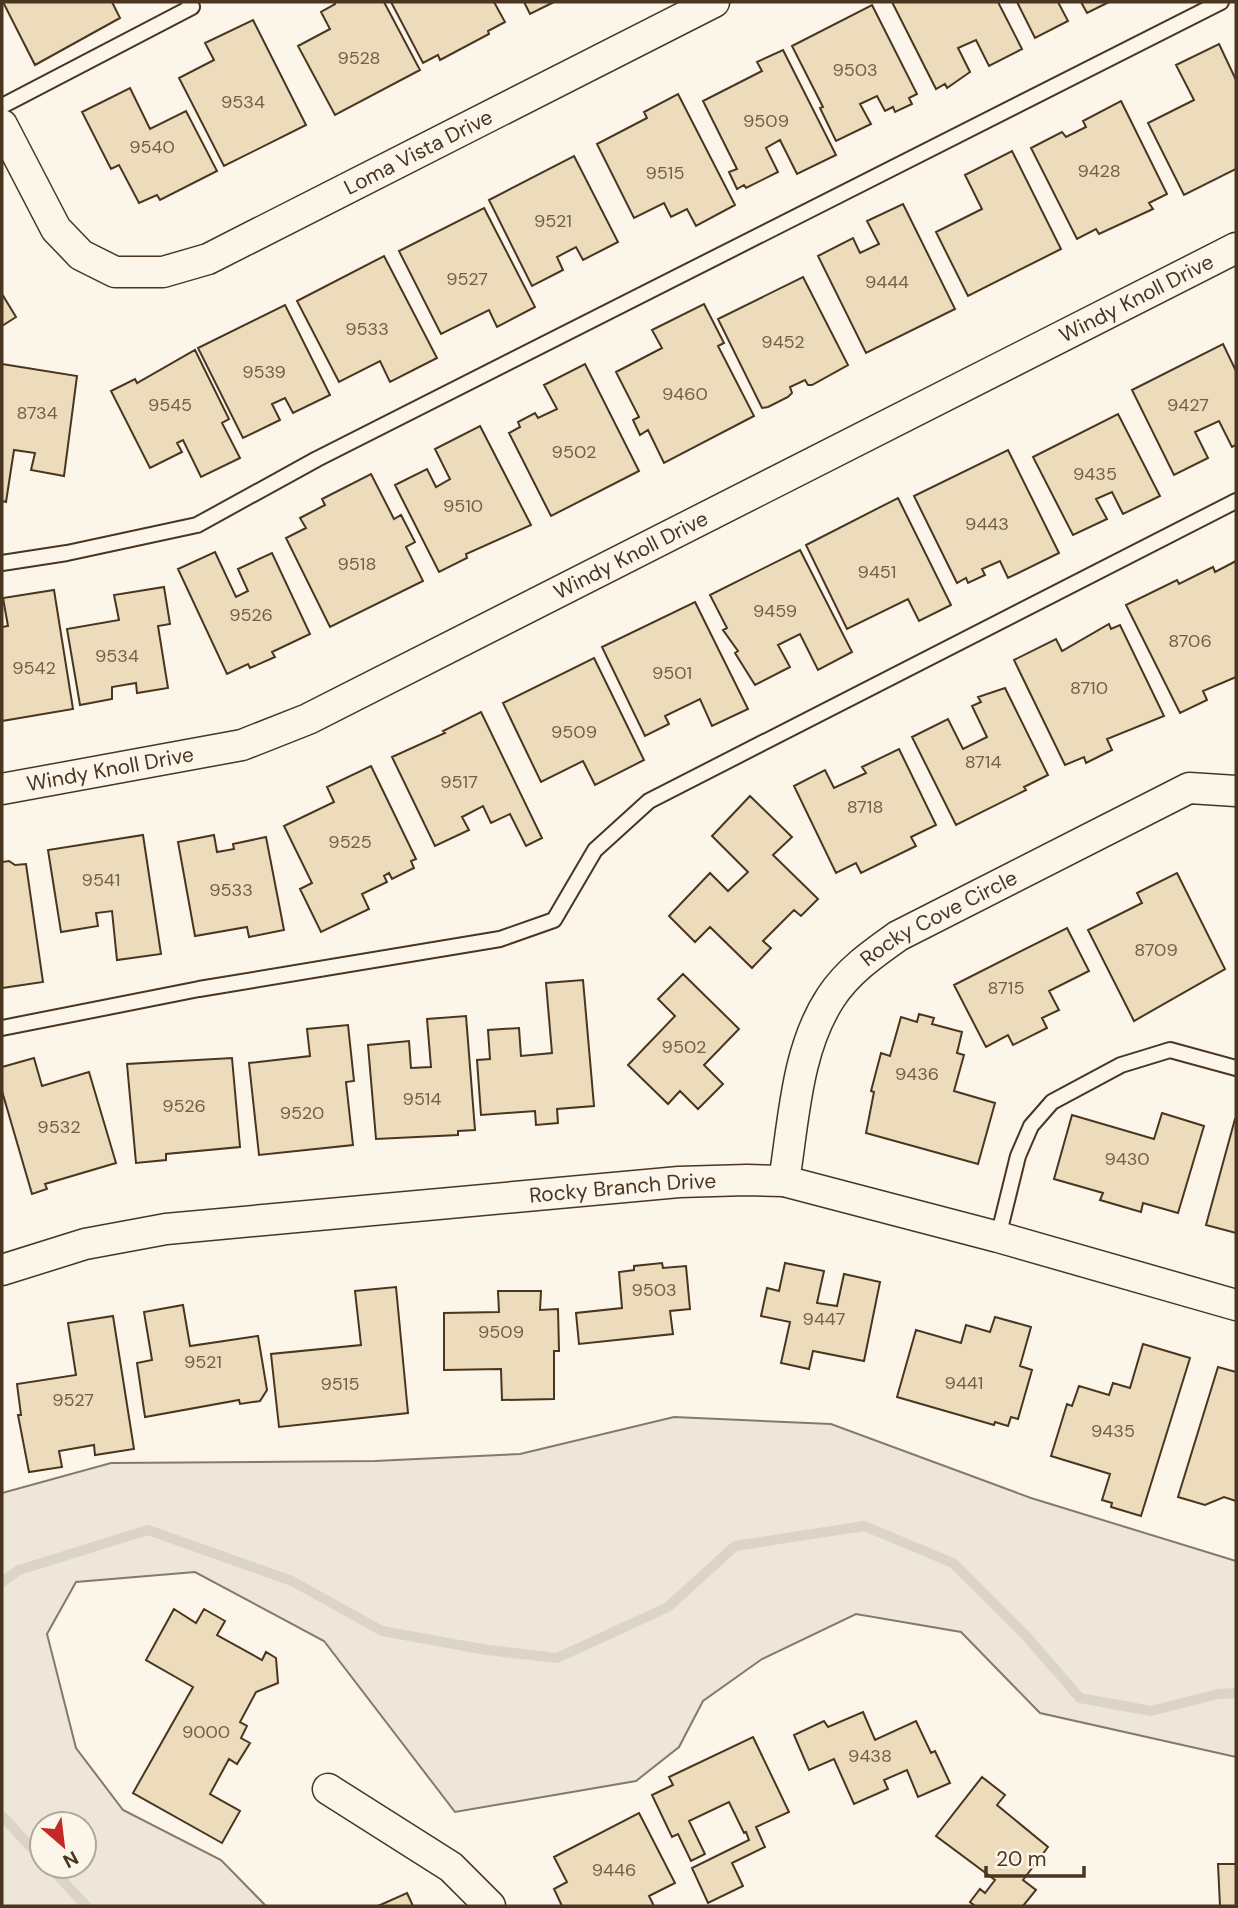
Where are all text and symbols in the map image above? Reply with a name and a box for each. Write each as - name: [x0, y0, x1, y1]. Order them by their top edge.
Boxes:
- house number: 9528: [338, 46, 380, 70]
- house number: 9503: [832, 58, 878, 82]
- house number: 9534: [221, 90, 265, 114]
- street label: Loma Vista Drive: [339, 103, 497, 202]
- house number: 9509: [743, 109, 789, 133]
- house number: 9540: [129, 135, 175, 159]
- house number: 9428: [1077, 159, 1121, 183]
- house number: 9515: [646, 161, 684, 185]
- house number: 9521: [534, 209, 572, 233]
- street label: Windy Knoll Drive: [1055, 248, 1218, 349]
- house number: 9527: [446, 267, 488, 291]
- house number: 9444: [865, 270, 909, 294]
- house number: 9533: [345, 317, 389, 341]
- house number: 9452: [761, 330, 805, 354]
- house number: 9539: [242, 360, 286, 384]
- house number: 9460: [662, 382, 708, 406]
- house number: 9545: [148, 393, 192, 417]
- house number: 9427: [1167, 393, 1209, 417]
- house number: 8734: [16, 401, 58, 425]
- house number: 9502: [552, 440, 596, 464]
- house number: 9435: [1073, 462, 1117, 486]
- house number: 9510: [443, 494, 483, 518]
- street label: Windy Knoll Drive: [549, 504, 713, 606]
- house number: 9443: [965, 512, 1009, 536]
- house number: 9518: [338, 552, 376, 576]
- house number: 9451: [858, 560, 896, 584]
- house number: 9459: [753, 599, 797, 623]
- house number: 9526: [229, 603, 273, 627]
- house number: 8706: [1168, 629, 1212, 653]
- house number: 9534: [95, 644, 139, 668]
- house number: 9542: [12, 656, 56, 680]
- house number: 9501: [652, 661, 692, 685]
- house number: 8710: [1070, 676, 1108, 700]
- house number: 9509: [551, 720, 597, 744]
- street label: Windy Knoll Drive: [24, 740, 196, 798]
- house number: 8714: [965, 750, 1001, 774]
- house number: 9517: [440, 770, 478, 794]
- house number: 8718: [847, 795, 883, 819]
- house number: 9525: [328, 830, 372, 854]
- street label: Rocky Cove Circle: [854, 864, 1022, 973]
- house number: 9541: [82, 868, 120, 892]
- house number: 9533: [209, 878, 253, 902]
- house number: 8709: [1134, 938, 1178, 962]
- house number: 8715: [988, 976, 1024, 1000]
- house number: 9502: [662, 1035, 706, 1059]
- house number: 9436: [895, 1062, 939, 1086]
- house number: 9514: [403, 1087, 441, 1111]
- house number: 9526: [162, 1094, 206, 1118]
- house number: 9520: [280, 1101, 324, 1125]
- house number: 9532: [37, 1115, 81, 1139]
- house number: 9430: [1104, 1147, 1150, 1171]
- street label: Rocky Branch Drive: [528, 1167, 717, 1210]
- house number: 9503: [631, 1278, 677, 1302]
- house number: 9447: [803, 1307, 845, 1331]
- house number: 9509: [478, 1320, 524, 1344]
- house number: 9521: [184, 1350, 222, 1374]
- house number: 9441: [945, 1371, 983, 1395]
- house number: 9515: [321, 1372, 359, 1396]
- house number: 9527: [52, 1388, 94, 1412]
- house number: 9435: [1091, 1419, 1135, 1443]
- house number: 9000: [182, 1720, 230, 1744]
- house number: 9438: [848, 1744, 892, 1768]
- north arrow: [28, 1810, 98, 1880]
- scale bar: [986, 1834, 1084, 1878]
- text: N: [59, 1845, 83, 1874]
- text: 20 m: [996, 1845, 1047, 1873]
- house number: 9446: [592, 1858, 636, 1882]

